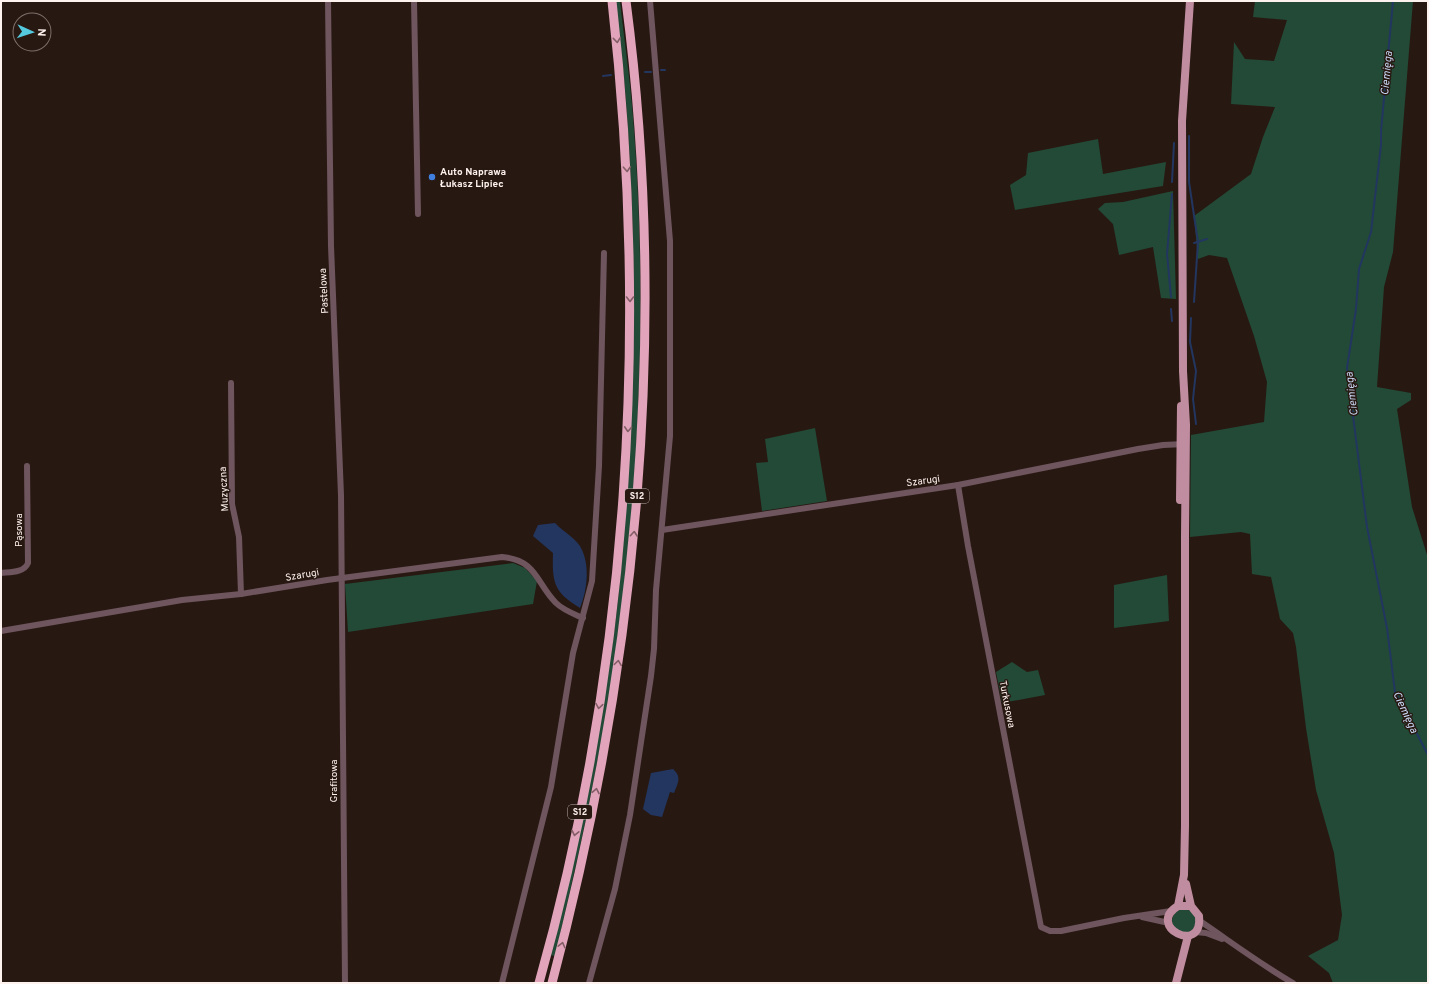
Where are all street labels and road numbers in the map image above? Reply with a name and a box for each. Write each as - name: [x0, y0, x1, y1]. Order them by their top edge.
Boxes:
- street label: Pastelowa: [317, 268, 332, 314]
- street label: Muzyczna: [217, 466, 232, 512]
- street label: Szarugi: [905, 473, 941, 490]
- road number: S12: [625, 489, 649, 503]
- street label: Pąsowa: [13, 513, 26, 547]
- street label: Szarugi: [284, 566, 320, 585]
- street label: Turkusowa: [996, 679, 1018, 729]
- street label: Grafitowa: [328, 759, 341, 803]
- road number: S12: [568, 805, 592, 819]

